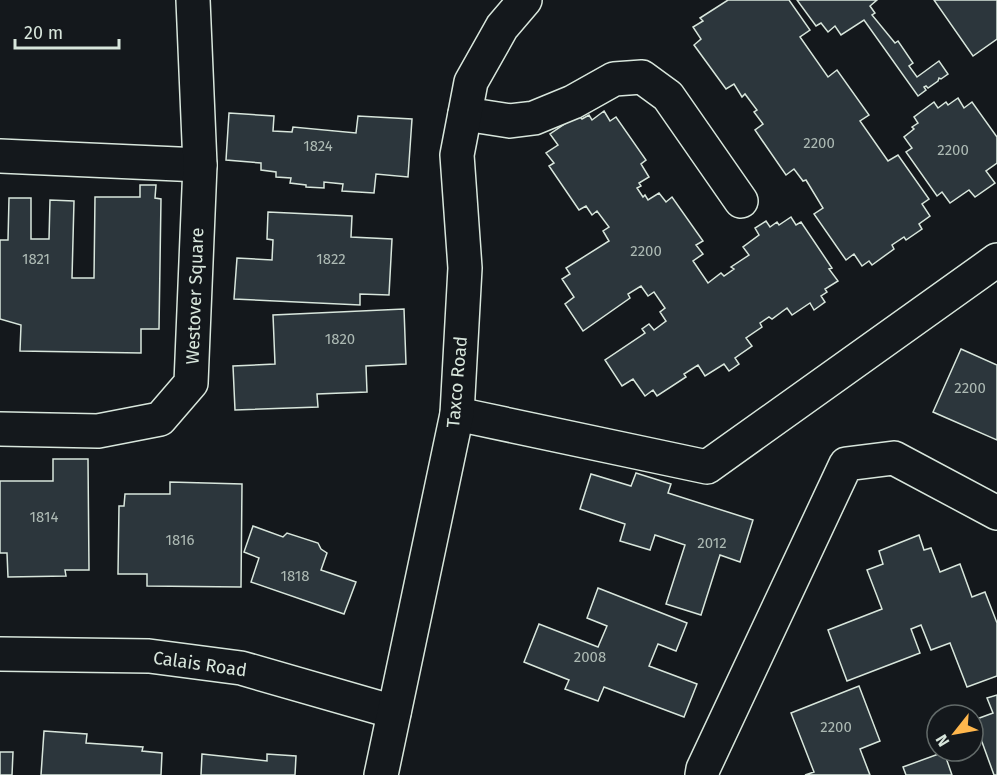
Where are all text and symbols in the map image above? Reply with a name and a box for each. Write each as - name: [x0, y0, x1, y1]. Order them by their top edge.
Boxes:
- scale bar: [15, 12, 118, 50]
- text: 20 m: [24, 22, 63, 44]
- house number: 2200: [803, 134, 835, 152]
- house number: 1824: [303, 137, 333, 155]
- house number: 2200: [937, 141, 969, 159]
- street label: Westover Square: [182, 227, 208, 365]
- house number: 2200: [630, 242, 662, 260]
- house number: 1821: [22, 250, 50, 268]
- house number: 1822: [316, 250, 346, 268]
- house number: 1820: [325, 330, 355, 348]
- street label: Taxco Road: [442, 335, 472, 429]
- house number: 2200: [954, 379, 986, 397]
- house number: 1814: [30, 508, 58, 526]
- house number: 1816: [166, 531, 194, 549]
- house number: 2012: [697, 534, 727, 552]
- house number: 1818: [280, 567, 310, 585]
- street label: Calais Road: [152, 647, 248, 681]
- house number: 2008: [574, 648, 606, 666]
- north arrow: [925, 703, 985, 763]
- house number: 2200: [820, 718, 852, 736]
- text: N: [932, 731, 953, 750]

